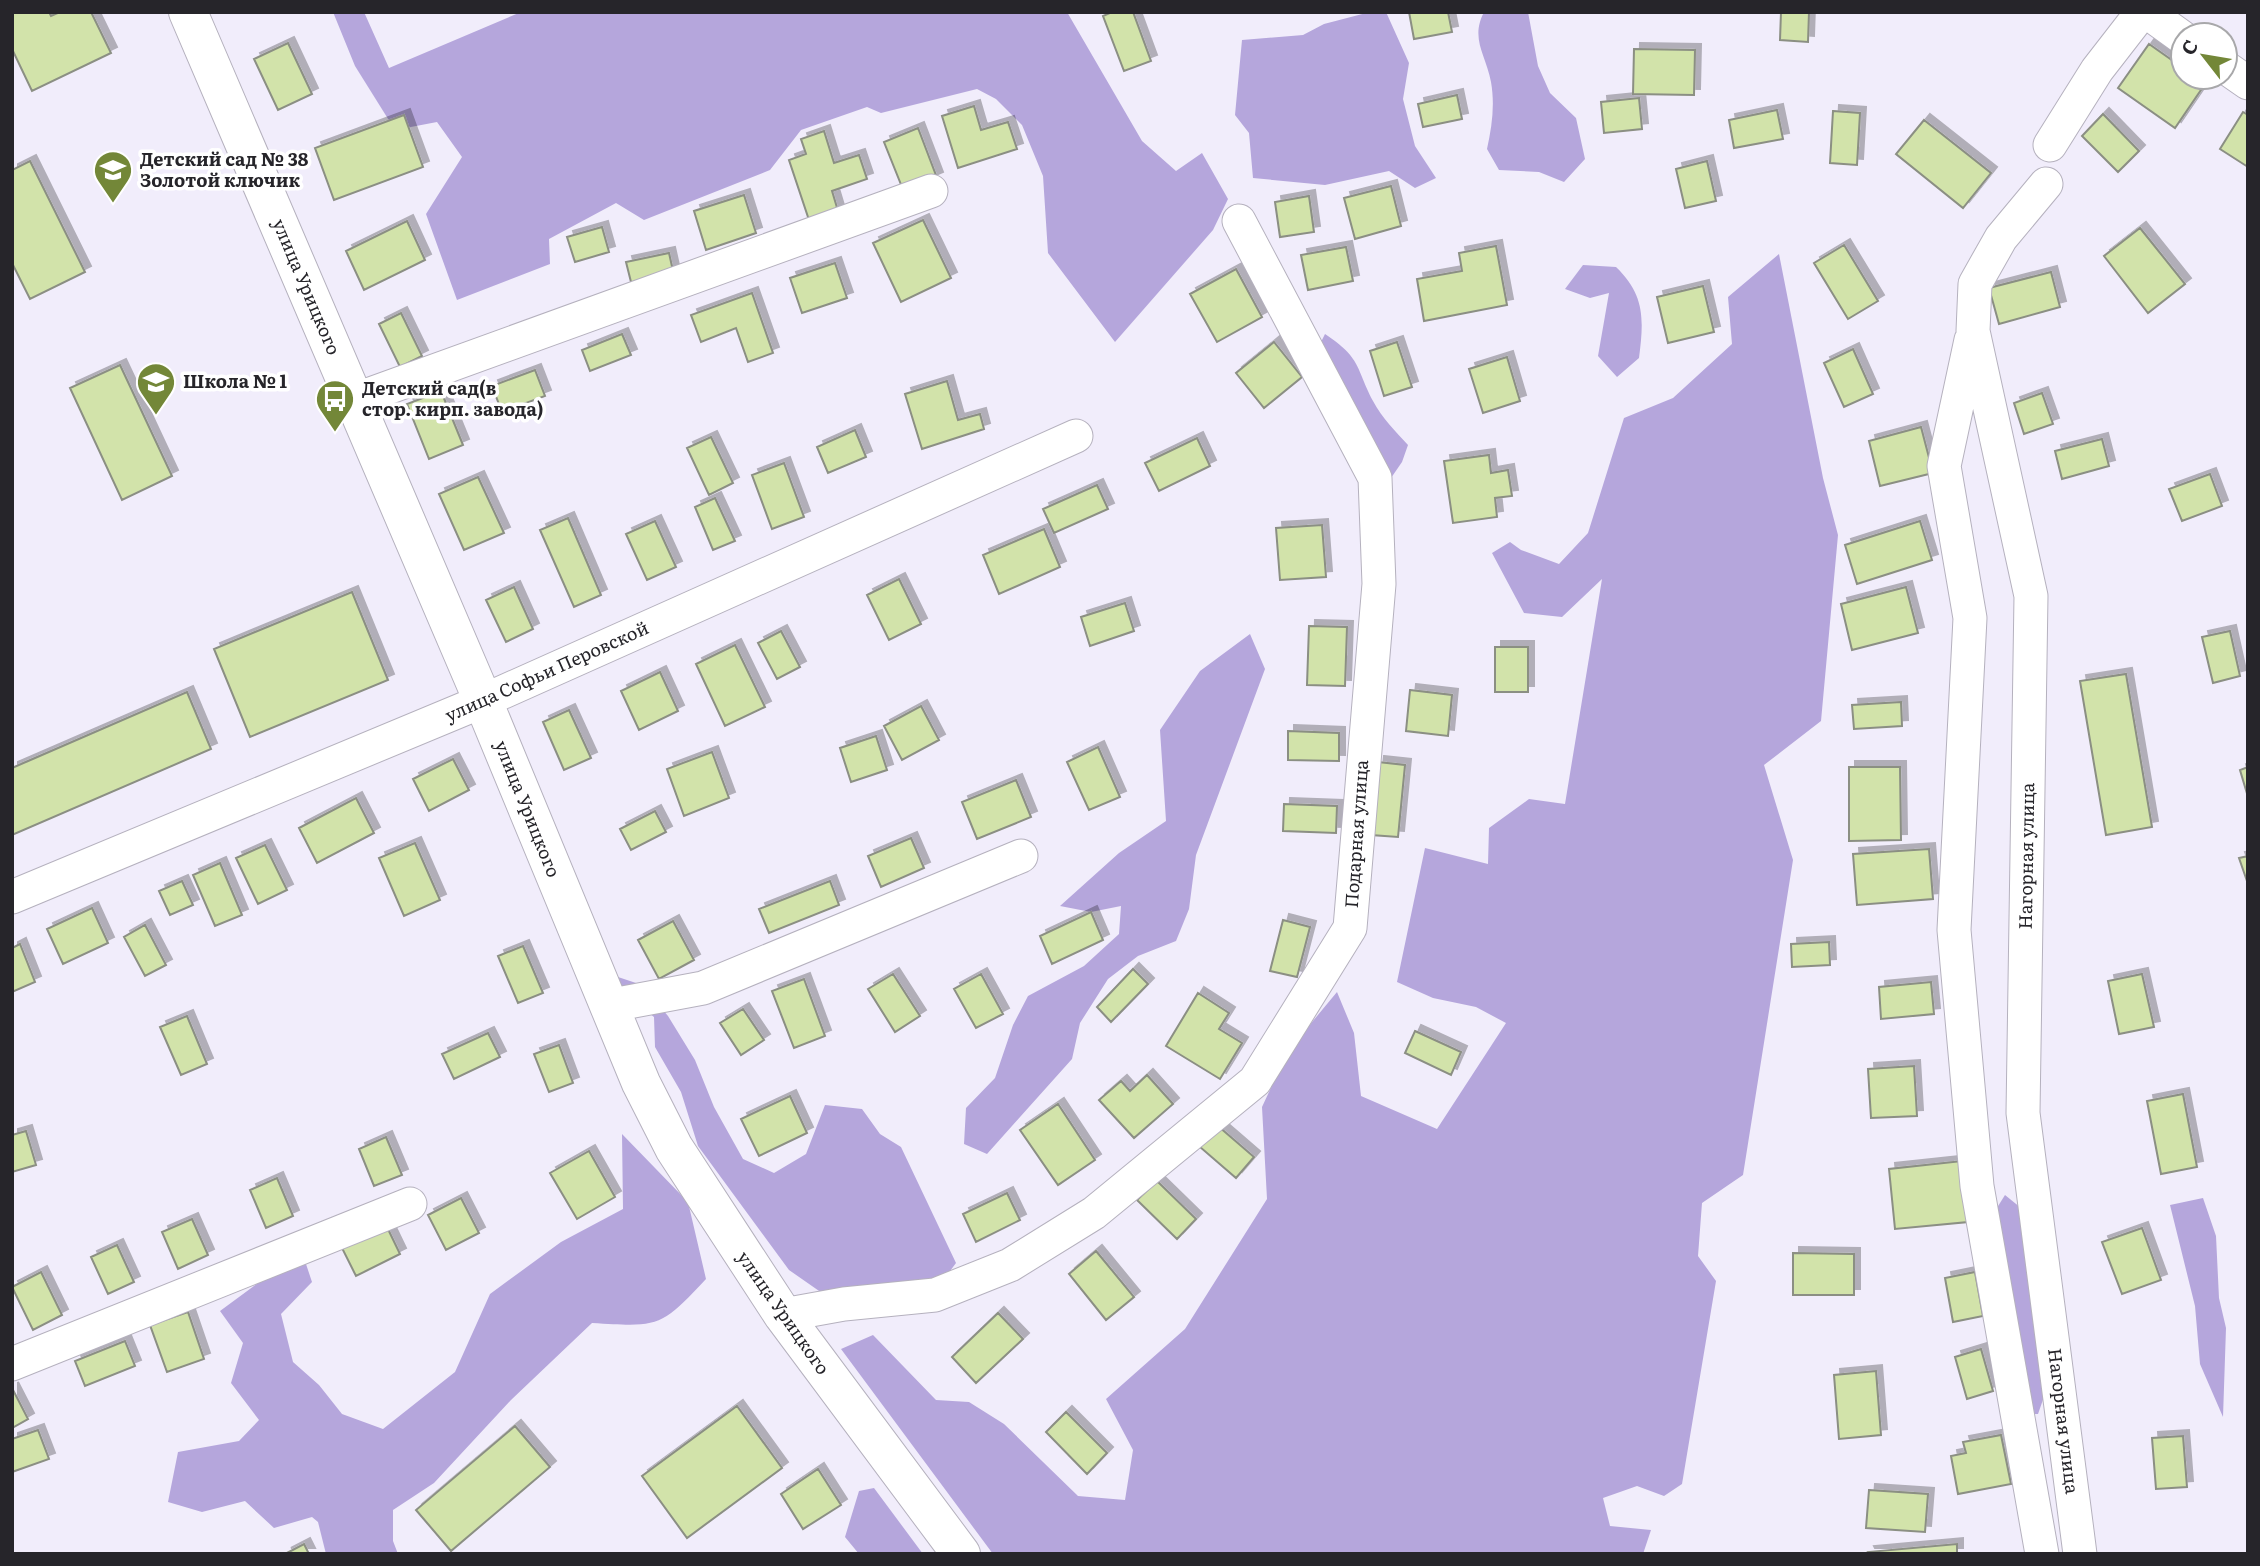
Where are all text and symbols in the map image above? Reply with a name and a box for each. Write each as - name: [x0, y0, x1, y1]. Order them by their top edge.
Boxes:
- north arrow: [2169, 21, 2239, 91]
- text: С: [2173, 34, 2204, 60]
- place label: Детский сад № 38 Золотой ключик: [140, 145, 309, 193]
- school or university icon: Детский сад № 38 Золотой ключик: [92, 149, 134, 204]
- street label: улица Урицкого: [266, 214, 348, 359]
- school or university icon: Школа № 1: [135, 361, 177, 416]
- place label: Школа № 1: [183, 367, 288, 394]
- place label: Детский сад(в стор. кирп. завода): [362, 374, 543, 422]
- bus stop icon: Детский сад(в стор. кирп. завода): [314, 378, 356, 433]
- street label: улица Софьи Перовской: [440, 613, 653, 728]
- street label: улица Урицкого: [489, 736, 568, 881]
- street label: Подарная улица: [1337, 758, 1374, 909]
- street label: Нагорная улица: [2011, 782, 2040, 930]
- street label: улица Урицкого: [731, 1245, 837, 1380]
- street label: Нагорная улица: [2042, 1346, 2087, 1496]

